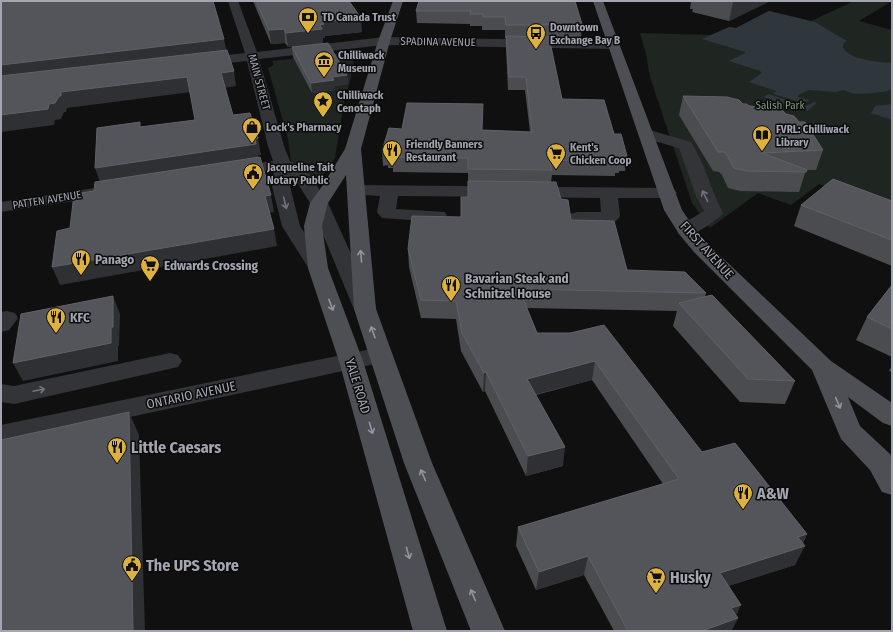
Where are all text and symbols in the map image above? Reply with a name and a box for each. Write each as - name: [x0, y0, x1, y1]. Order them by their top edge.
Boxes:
- bank icon: TD Canada Trust: [297, 6, 319, 34]
- place label: TD Canada Trust: [322, 11, 396, 24]
- place label: Downtown Exchange Bay B: [550, 21, 620, 47]
- bus stop icon: Downtown Exchange Bay B: [525, 22, 547, 50]
- street label: SPADINA AVENUE: [400, 35, 476, 49]
- place label: Chilliwack Museum: [338, 49, 385, 75]
- museum icon: Chilliwack Museum: [313, 50, 335, 78]
- street label: MAIN STREET: [245, 53, 273, 112]
- place label: Chilliwack Cenotaph: [337, 89, 384, 115]
- place icon: Chilliwack Cenotaph: [312, 90, 334, 118]
- park label: Salish Park: [755, 99, 805, 112]
- shop icon: Lock's Pharmacy: [241, 116, 263, 144]
- place label: Lock's Pharmacy: [266, 121, 342, 134]
- place label: FVRL: Chilliwack Library: [776, 123, 849, 149]
- library icon: FVRL: Chilliwack Library: [751, 124, 773, 152]
- place label: Friendly Banners Restaurant: [406, 138, 483, 164]
- restaurant icon: Friendly Banners Restaurant: [381, 139, 403, 167]
- place label: Kent's Chicken Coop: [570, 141, 631, 167]
- supermarket icon: Kent's Chicken Coop: [545, 142, 567, 170]
- place label: Jacqueline Tait Notary Public: [266, 161, 334, 187]
- public building icon: Jacqueline Tait Notary Public: [242, 162, 264, 190]
- street label: PATTEN AVENUE: [12, 188, 82, 212]
- one-way arrow: [701, 190, 708, 202]
- one-way arrow: [282, 196, 290, 209]
- street label: FIRST AVENUE: [677, 218, 737, 282]
- restaurant icon: Panago: [70, 248, 92, 276]
- one-way arrow: [357, 250, 364, 263]
- place label: Panago: [95, 252, 134, 267]
- supermarket icon: Edwards Crossing: [139, 254, 161, 282]
- place label: Edwards Crossing: [164, 258, 259, 273]
- place label: Bavarian Steak and Schnitzel House: [465, 271, 569, 301]
- restaurant icon: Bavarian Steak and Schnitzel House: [440, 274, 462, 302]
- one-way arrow: [328, 298, 335, 311]
- restaurant icon: KFC: [45, 306, 67, 334]
- place label: KFC: [70, 310, 90, 325]
- one-way arrow: [369, 325, 376, 338]
- street label: YALE ROAD: [342, 357, 374, 415]
- street label: ONTARIO AVENUE: [145, 378, 237, 412]
- one-way arrow: [33, 385, 46, 393]
- one-way arrow: [835, 397, 842, 409]
- one-way arrow: [368, 422, 375, 435]
- restaurant icon: Little Caesars: [106, 436, 128, 464]
- place label: Little Caesars: [131, 438, 221, 457]
- one-way arrow: [418, 469, 426, 481]
- restaurant icon: A&W: [732, 482, 754, 510]
- place label: A&W: [756, 484, 789, 503]
- one-way arrow: [405, 546, 412, 559]
- public building icon: The UPS Store: [121, 554, 143, 582]
- place label: The UPS Store: [146, 556, 239, 575]
- supermarket icon: Husky: [645, 566, 667, 594]
- place label: Husky: [670, 568, 711, 587]
- one-way arrow: [468, 589, 476, 601]

